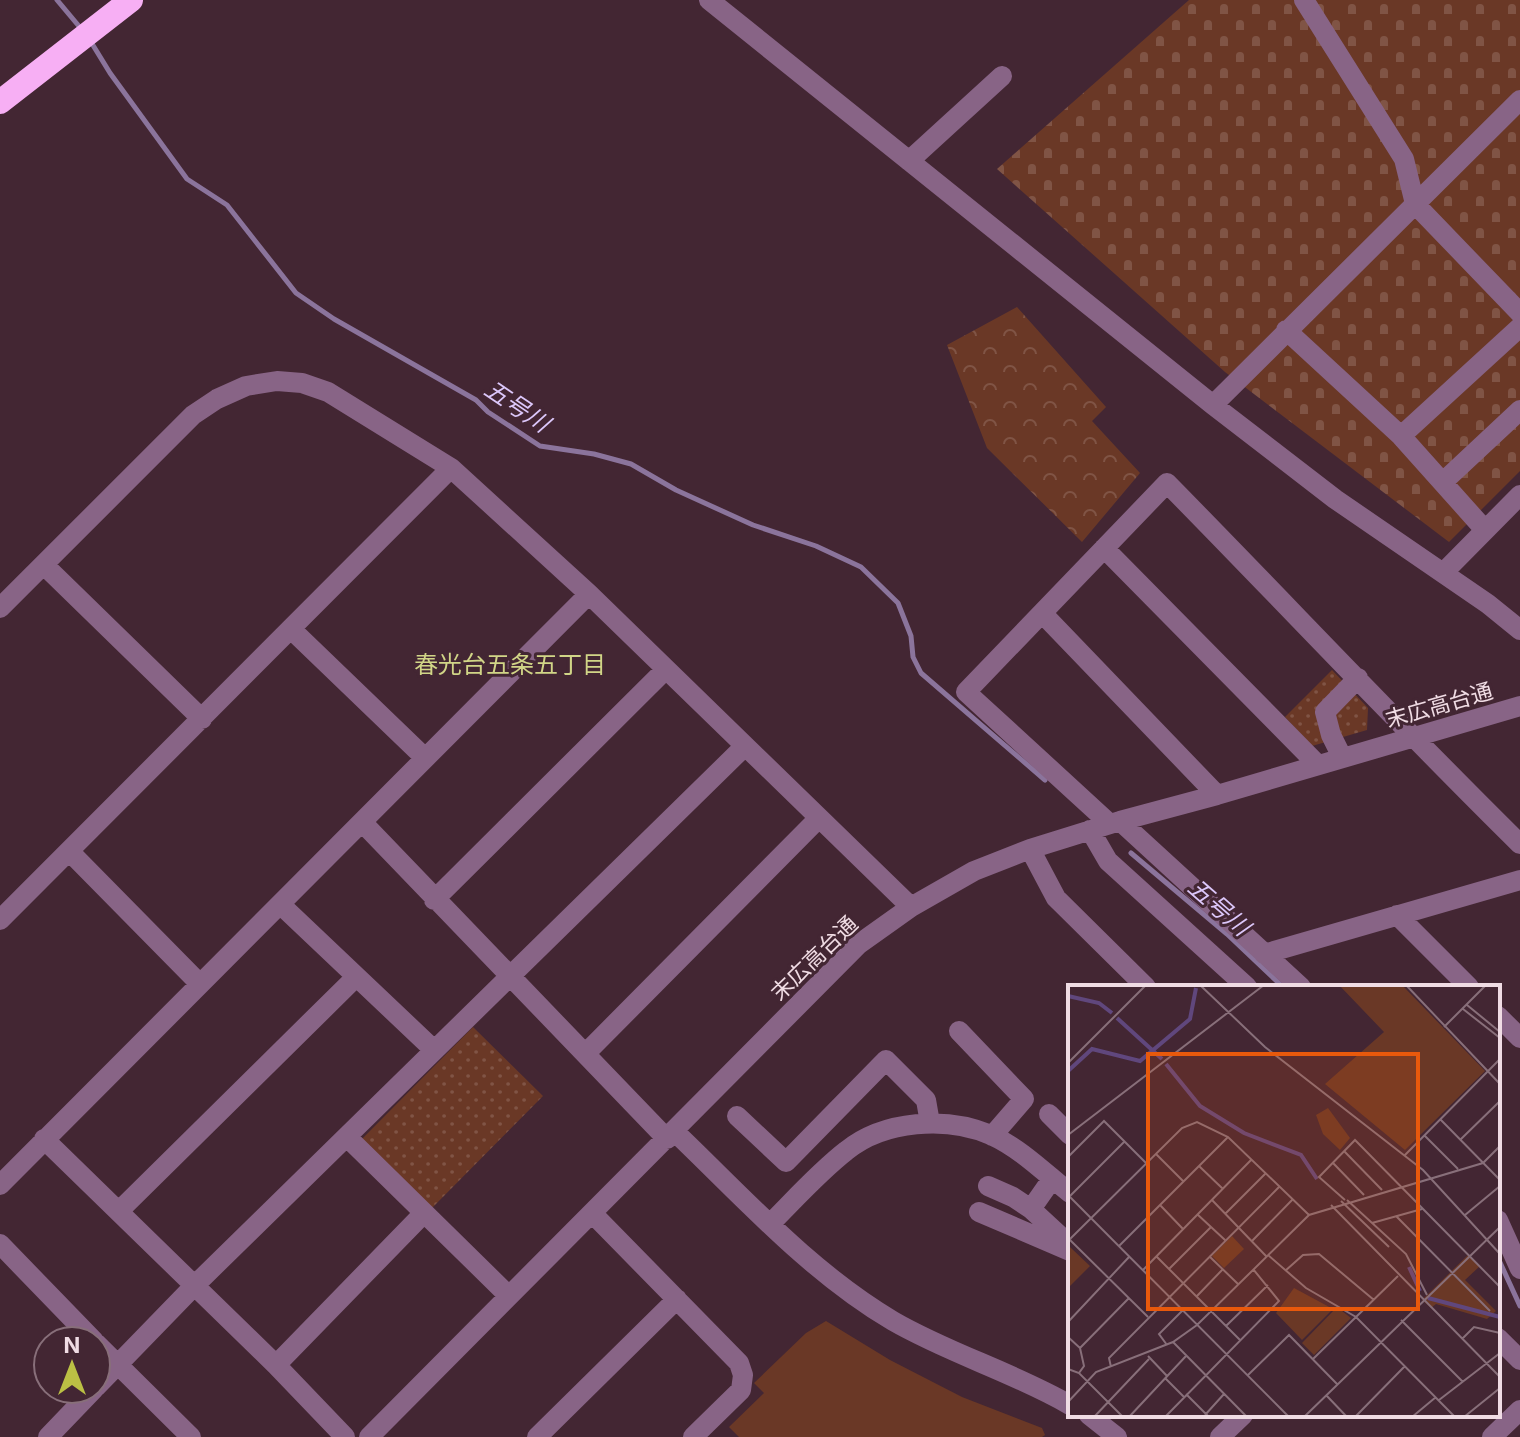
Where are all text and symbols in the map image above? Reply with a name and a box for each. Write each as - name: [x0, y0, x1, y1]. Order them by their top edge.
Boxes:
- water label: 五号川: [479, 374, 557, 440]
- district label: 春光台五条五丁目: [414, 650, 606, 679]
- street label: 末広高台通: [1383, 677, 1495, 733]
- water label: 五号川: [1182, 872, 1258, 944]
- street label: 末広高台通: [765, 910, 863, 1006]
- inset map: [1068, 985, 1500, 1417]
- north arrow: [32, 1325, 112, 1405]
- text: N: [64, 1332, 80, 1358]

